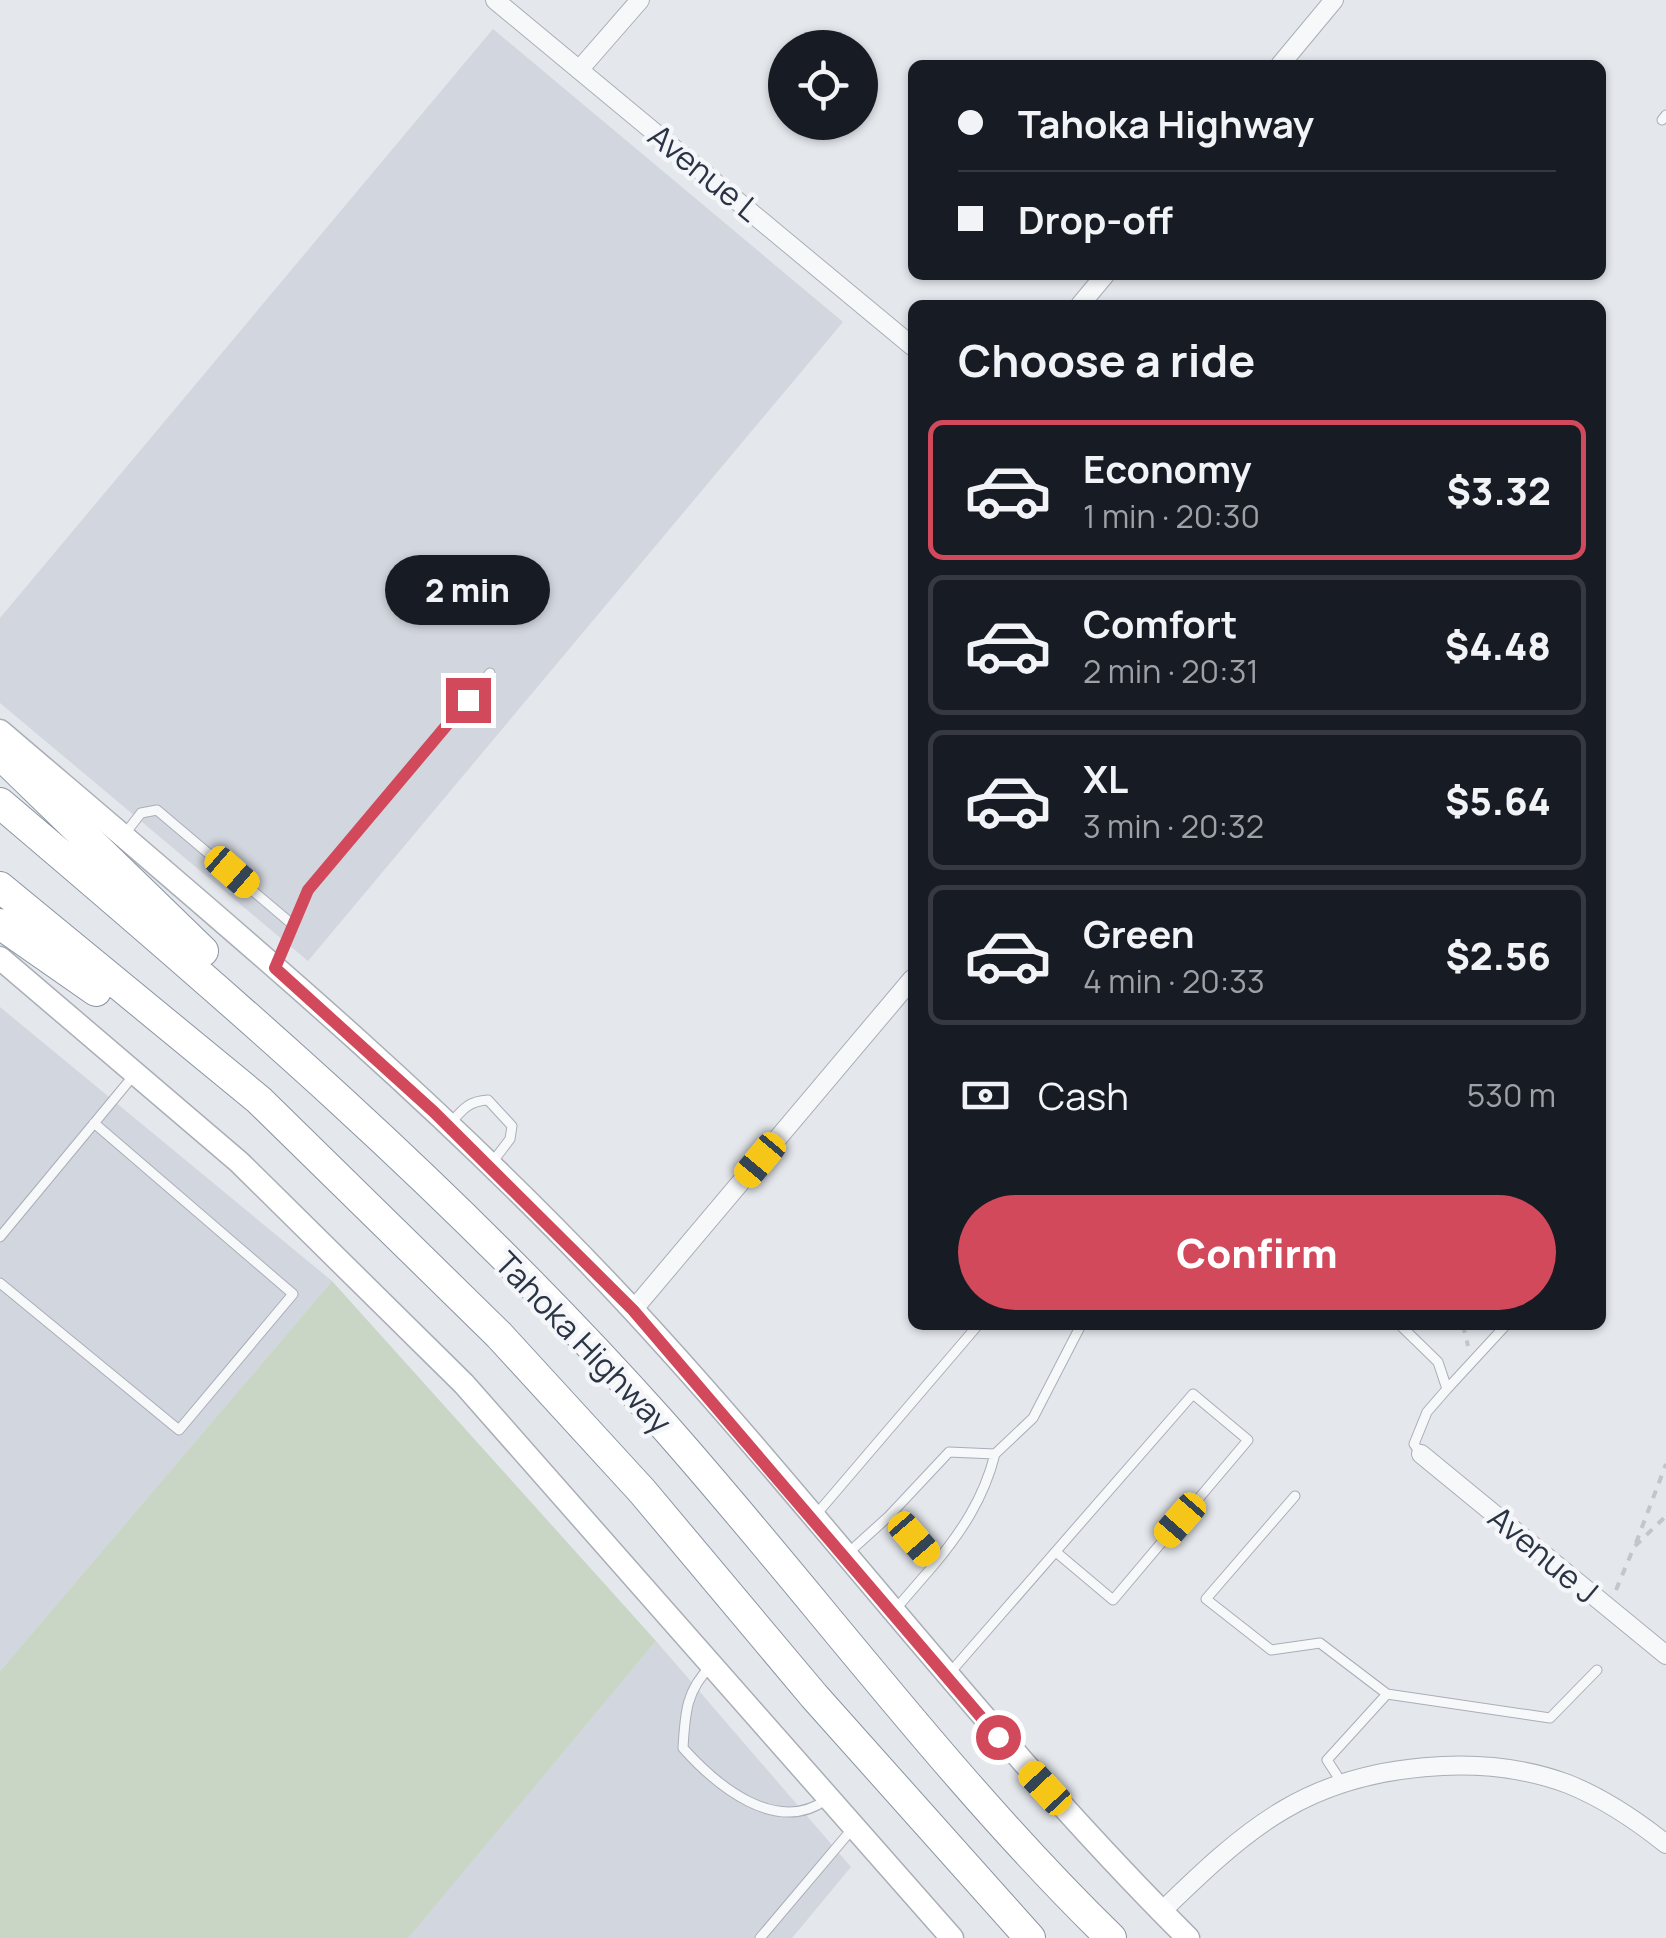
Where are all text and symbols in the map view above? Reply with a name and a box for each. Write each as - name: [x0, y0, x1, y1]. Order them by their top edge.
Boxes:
- map controls: [768, 30, 878, 140]
- button: locate: [768, 30, 878, 140]
- text: Tahoka Highway: [1018, 97, 1314, 149]
- street label: Avenue L: [639, 113, 770, 231]
- text: Drop-off: [1018, 193, 1173, 245]
- text: Choose a ride: [958, 329, 1255, 391]
- text: Economy: [1083, 442, 1252, 494]
- icon: car: [963, 445, 1053, 535]
- text: $3.32: [1447, 464, 1551, 516]
- text: 1 min · 20:30: [1083, 494, 1260, 538]
- callout: 2 min: [386, 555, 550, 625]
- text: 2 min: [425, 568, 510, 612]
- text: Comfort: [1083, 597, 1237, 649]
- icon: car: [963, 600, 1053, 690]
- text: $4.48: [1445, 619, 1551, 671]
- text: 2 min · 20:31: [1083, 649, 1259, 693]
- route end: [446, 678, 491, 723]
- text: XL: [1083, 752, 1128, 804]
- icon: car: [963, 755, 1053, 845]
- text: $5.64: [1445, 774, 1551, 826]
- text: 3 min · 20:32: [1083, 804, 1264, 848]
- car: [200, 841, 264, 903]
- text: Green: [1083, 907, 1195, 959]
- icon: car: [963, 910, 1053, 1000]
- text: $2.56: [1446, 929, 1551, 981]
- text: 4 min · 20:33: [1083, 959, 1265, 1003]
- icon: cash: [958, 1068, 1013, 1123]
- text: Cash: [1038, 1069, 1129, 1121]
- text: 530 m: [1467, 1073, 1556, 1117]
- car: [729, 1127, 791, 1193]
- button: Confirm: [958, 1195, 1556, 1310]
- street label: Tahoka Highway: [485, 1242, 682, 1443]
- car: [1149, 1488, 1211, 1552]
- street label: Avenue J: [1479, 1495, 1608, 1613]
- car: [883, 1507, 945, 1571]
- route start: [976, 1715, 1021, 1760]
- car: [1014, 1756, 1076, 1820]

